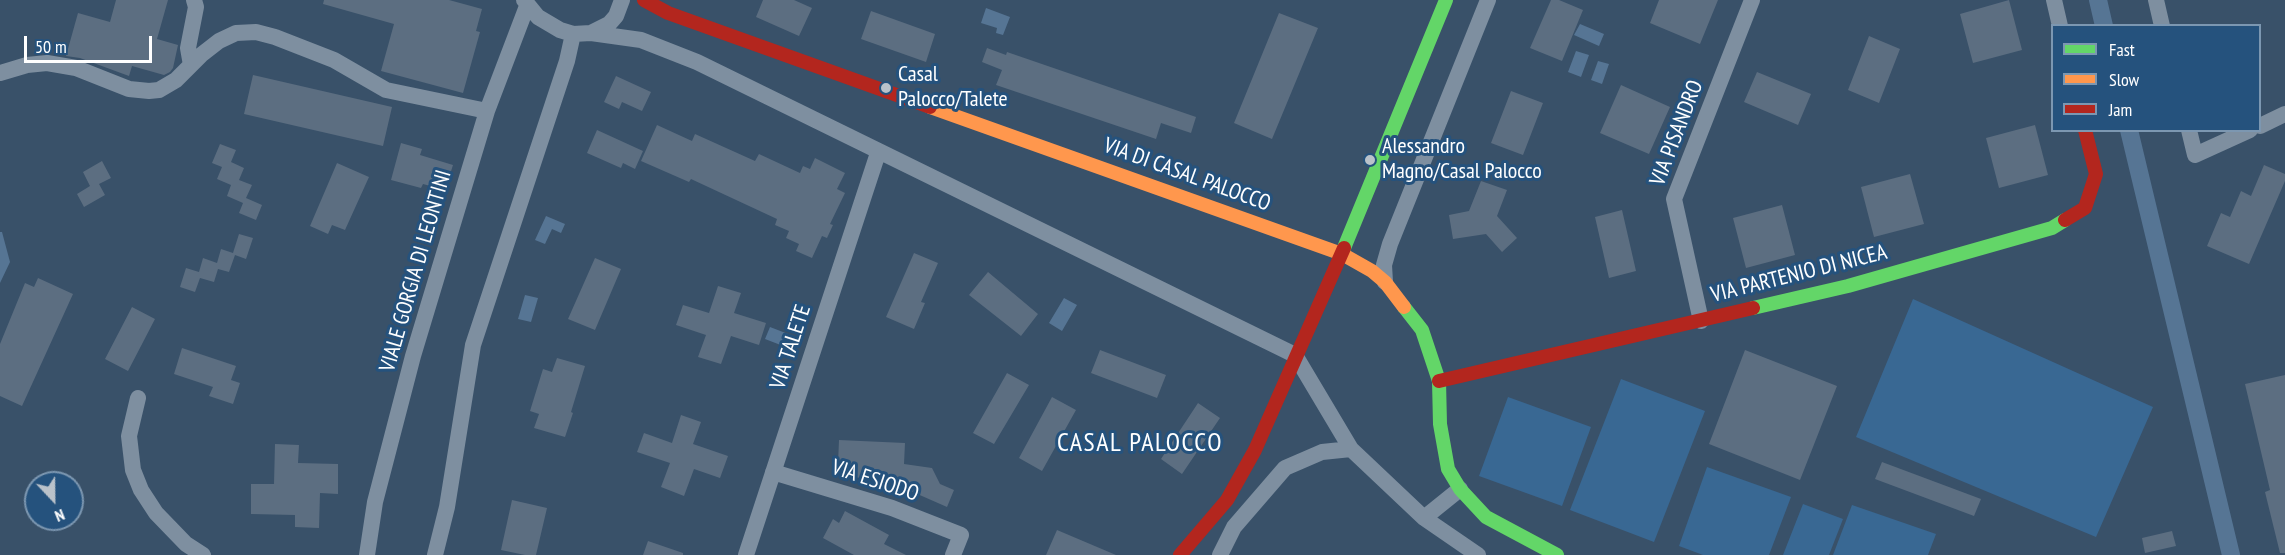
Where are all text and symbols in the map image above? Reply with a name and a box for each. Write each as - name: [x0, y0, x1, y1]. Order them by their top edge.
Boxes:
- scale bar: [27, 24, 154, 62]
- legend: [2051, 24, 2261, 132]
- text: 50 m: [35, 35, 67, 58]
- text: Fast: [2109, 38, 2135, 61]
- place label: Casal Palocco/Talete: [898, 62, 1008, 113]
- text: Slow: [2109, 68, 2139, 91]
- street label: VIA PISANDRO: [1645, 77, 1709, 189]
- marker: Casal Palocco/Talete: [879, 81, 893, 95]
- text: Jam: [2109, 98, 2132, 121]
- street label: VIA DI CASAL PALOCCO: [1100, 133, 1274, 217]
- place label: Alessandro Magno/Casal Palocco: [1382, 134, 1542, 186]
- marker: Alessandro Magno/Casal Palocco: [1363, 153, 1377, 167]
- street label: VIALE GORGIA DI LEONTINI: [375, 167, 457, 375]
- street label: VIA PARTENIO DI NICEA: [1708, 239, 1890, 309]
- street label: VIA TALETE: [765, 301, 817, 393]
- district label: CASAL PALOCCO: [1057, 428, 1223, 460]
- street label: VIA ESIODO: [828, 455, 922, 507]
- north arrow: [24, 471, 84, 531]
- text: N: [52, 505, 68, 527]

